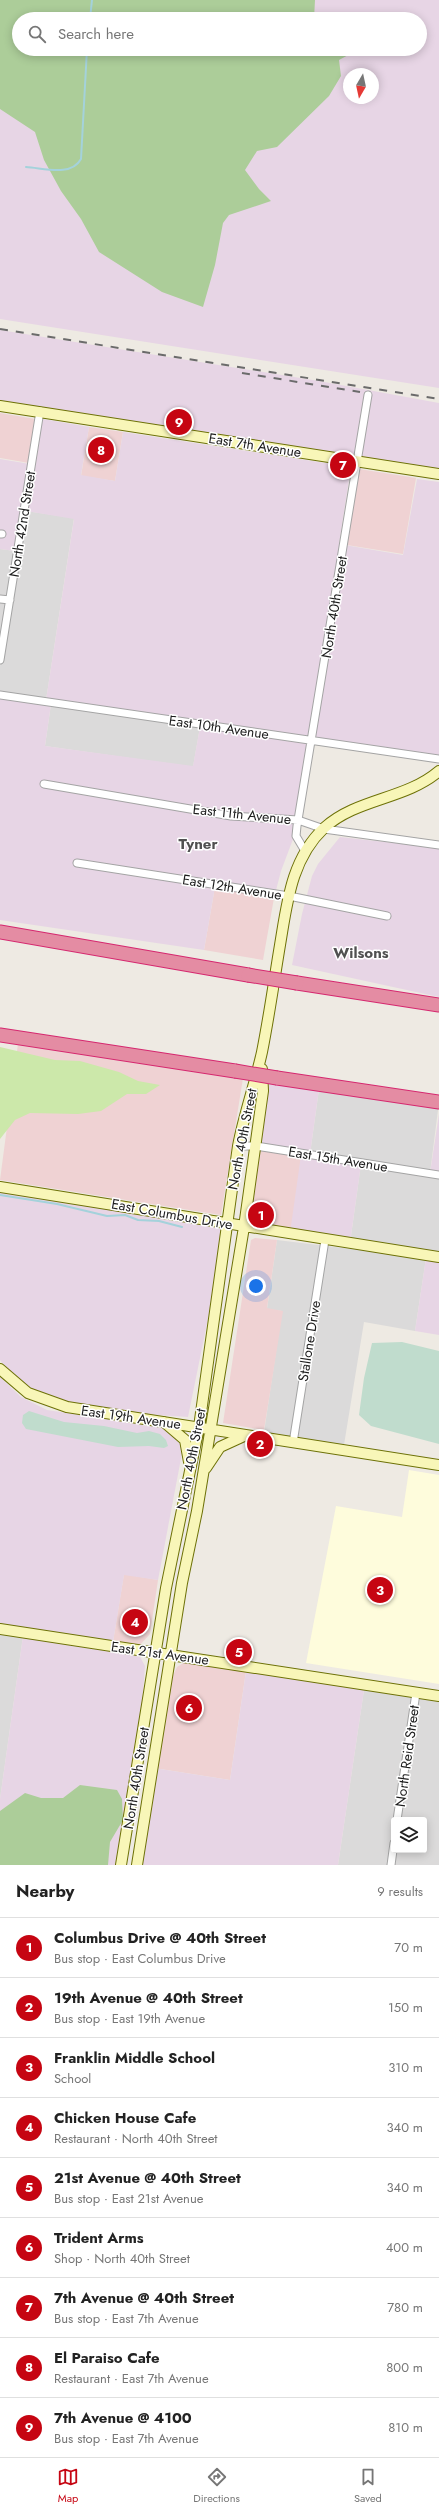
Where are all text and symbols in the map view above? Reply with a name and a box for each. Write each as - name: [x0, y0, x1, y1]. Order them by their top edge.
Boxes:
- search box: [12, 12, 427, 56]
- icon: search: [26, 23, 48, 45]
- text: Search here: [58, 23, 134, 45]
- north arrow: [343, 68, 379, 104]
- pin: 9: [166, 407, 192, 437]
- street label: East 7th Avenue: [207, 428, 303, 462]
- pin: 8: [88, 435, 114, 465]
- pin: 7: [330, 450, 356, 480]
- street label: North 42nd Street: [4, 469, 40, 579]
- street label: North 40th Street: [316, 554, 352, 659]
- street label: East 10th Avenue: [168, 710, 270, 744]
- street label: East 11th Avenue: [192, 799, 292, 829]
- district label: Tyner: [178, 833, 218, 855]
- street label: East 12th Avenue: [181, 869, 283, 905]
- district label: Wilsons: [333, 942, 389, 964]
- street label: North 40th Street: [222, 1086, 262, 1192]
- street label: East 15th Avenue: [287, 1141, 389, 1177]
- street label: East Columbus Drive: [110, 1194, 234, 1234]
- pin: 1: [248, 1200, 274, 1230]
- your location: [246, 1276, 266, 1296]
- street label: Stallone Drive: [293, 1299, 325, 1383]
- street label: East 19th Avenue: [80, 1400, 182, 1434]
- street label: North 40th Street: [171, 1406, 211, 1512]
- pin: 2: [247, 1429, 273, 1459]
- pin: 3: [367, 1575, 393, 1605]
- pin: 4: [122, 1607, 148, 1637]
- street label: East 21st Avenue: [110, 1636, 210, 1670]
- pin: 5: [226, 1637, 252, 1667]
- pin: 6: [176, 1693, 202, 1723]
- street label: North Reid Street: [390, 1703, 424, 1808]
- street label: North 40th Street: [118, 1725, 154, 1830]
- map controls: [391, 1817, 427, 1853]
- button: layers: [391, 1817, 427, 1853]
- text: Nearby: [16, 1879, 74, 1903]
- text: 9 results: [377, 1882, 423, 1901]
- text: Columbus Drive @ 40th Street: [54, 1927, 266, 1949]
- text: 1: [26, 1938, 32, 1957]
- text: 70 m: [394, 1938, 423, 1957]
- text: Bus stop · East Columbus Drive: [54, 1949, 226, 1968]
- text: 19th Avenue @ 40th Street: [54, 1987, 243, 2009]
- text: 2: [25, 1998, 33, 2017]
- text: 150 m: [388, 1998, 423, 2017]
- text: Bus stop · East 19th Avenue: [54, 2009, 205, 2028]
- text: Franklin Middle School: [54, 2047, 215, 2069]
- text: 3: [25, 2058, 33, 2077]
- text: 310 m: [388, 2058, 423, 2077]
- text: School: [54, 2069, 91, 2088]
- text: Chicken House Cafe: [54, 2107, 196, 2129]
- text: 4: [24, 2118, 34, 2137]
- text: 340 m: [386, 2118, 423, 2137]
- text: Restaurant · North 40th Street: [54, 2129, 218, 2148]
- text: 21st Avenue @ 40th Street: [54, 2167, 241, 2189]
- text: 5: [25, 2178, 33, 2197]
- text: 340 m: [386, 2178, 423, 2197]
- text: Bus stop · East 21st Avenue: [54, 2189, 203, 2208]
- text: Trident Arms: [54, 2227, 144, 2249]
- text: 6: [25, 2238, 33, 2257]
- text: 400 m: [386, 2238, 423, 2257]
- text: Shop · North 40th Street: [54, 2249, 190, 2268]
- text: 7th Avenue @ 40th Street: [54, 2287, 234, 2309]
- text: 7: [25, 2298, 33, 2317]
- text: 780 m: [387, 2298, 423, 2317]
- text: Bus stop · East 7th Avenue: [54, 2309, 199, 2328]
- text: El Paraiso Cafe: [54, 2347, 160, 2369]
- text: 8: [25, 2358, 33, 2377]
- text: 800 m: [386, 2358, 423, 2377]
- text: Restaurant · East 7th Avenue: [54, 2369, 209, 2388]
- text: 7th Avenue @ 4100: [54, 2407, 192, 2429]
- text: 9: [25, 2418, 33, 2437]
- text: 810 m: [388, 2418, 423, 2437]
- text: Bus stop · East 7th Avenue: [54, 2429, 199, 2448]
- tab: Map: [57, 2466, 79, 2506]
- tab: Directions: [193, 2466, 240, 2506]
- tab: Saved: [354, 2466, 382, 2506]

